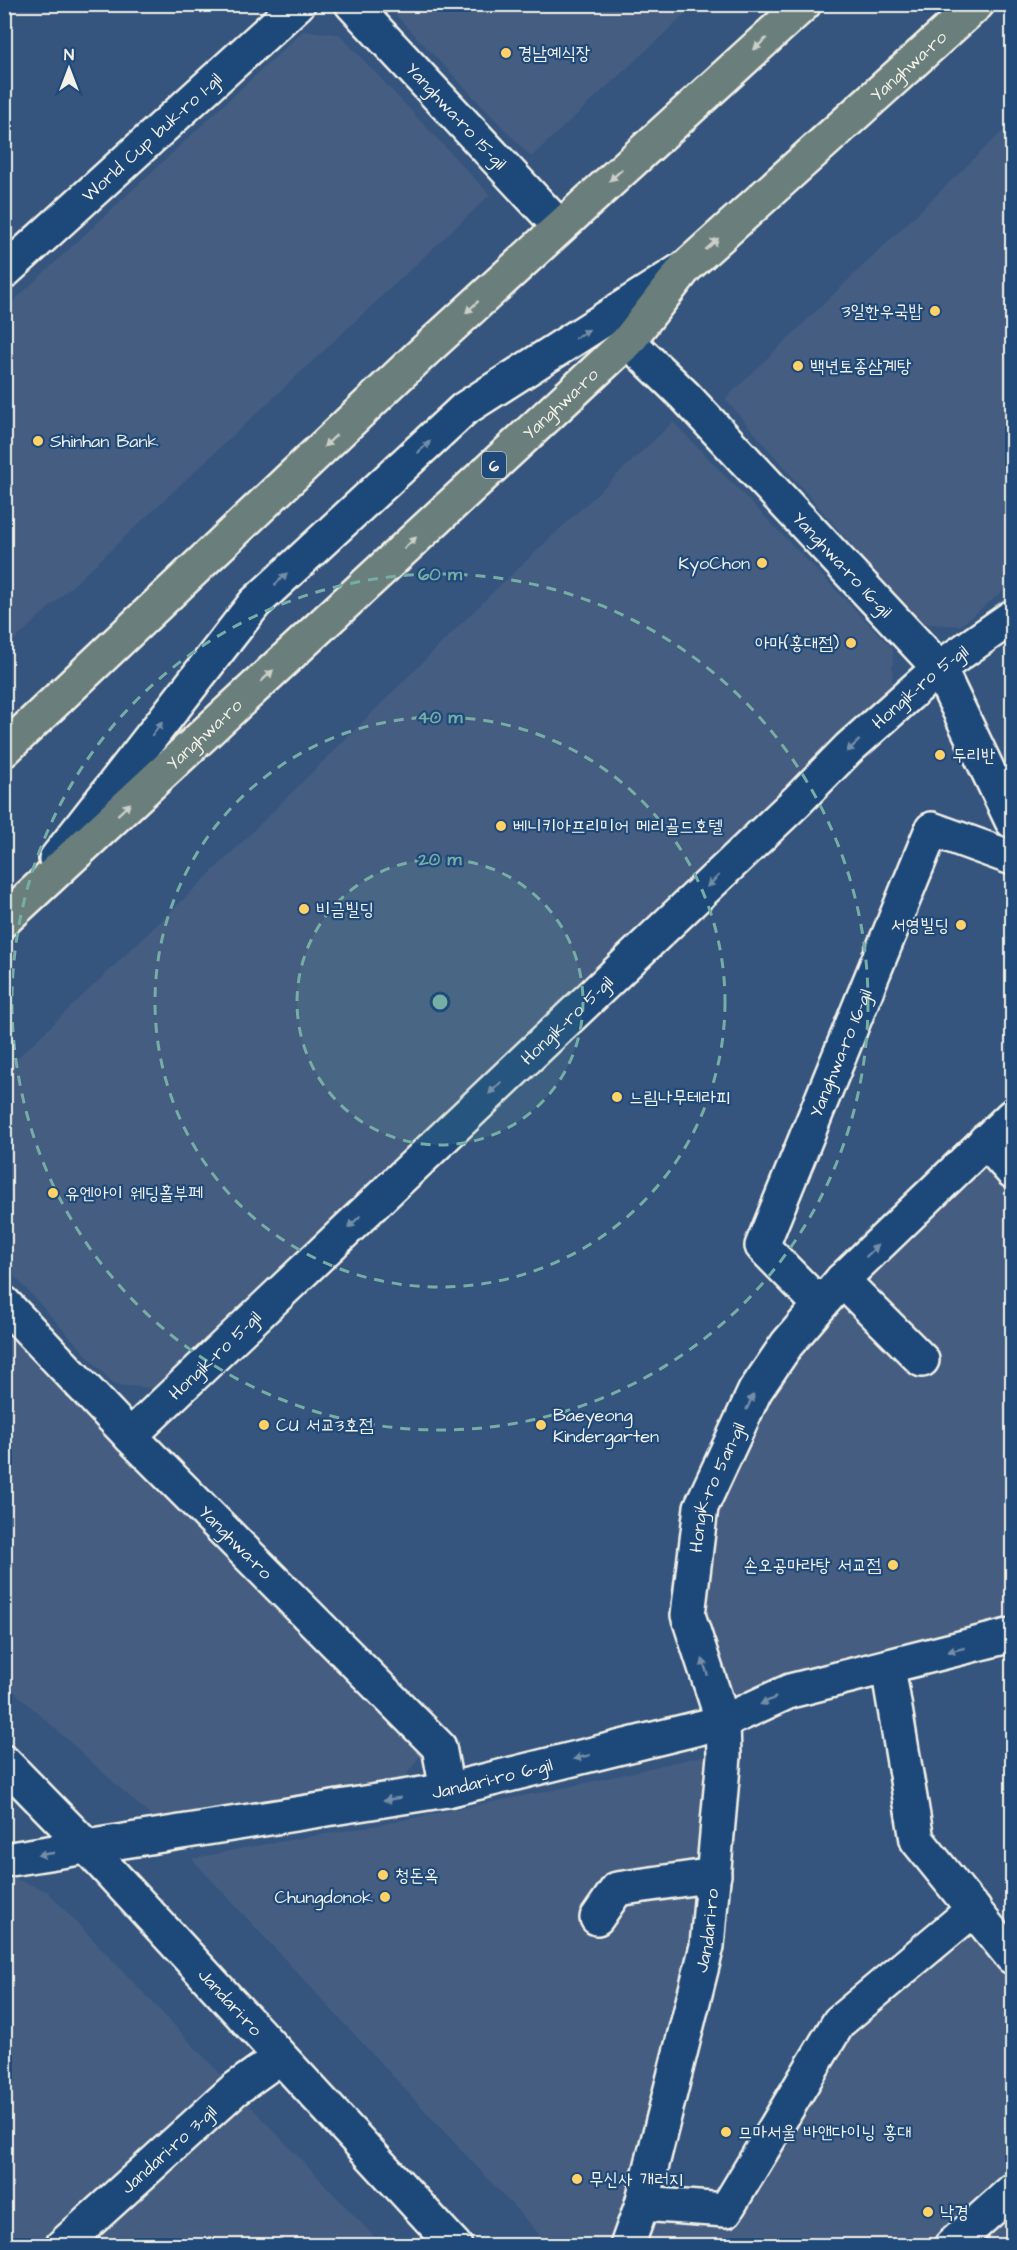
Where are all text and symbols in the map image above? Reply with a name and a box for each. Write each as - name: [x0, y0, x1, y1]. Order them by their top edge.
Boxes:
- street label: Yanghwa-ro: [865, 25, 952, 108]
- one-way arrow: [753, 37, 768, 51]
- north arrow: [39, 39, 99, 99]
- place label: 경남예식장: [518, 41, 590, 66]
- text: N: [64, 44, 74, 66]
- marker: 경남예식장: [499, 46, 513, 60]
- street label: Yanghwa-ro 15-gil: [400, 57, 512, 175]
- street label: World Cup buk-ro 1-gil: [77, 67, 228, 208]
- one-way arrow: [609, 168, 624, 181]
- one-way arrow: [704, 238, 719, 251]
- place label: 3일한우국밥: [841, 299, 924, 324]
- one-way arrow: [465, 300, 480, 314]
- marker: 3일한우국밥: [928, 304, 942, 318]
- one-way arrow: [574, 329, 590, 340]
- place label: 백년토종삼계탕: [810, 354, 912, 379]
- marker: 백년토종삼계탕: [791, 359, 805, 373]
- street label: Yanghwa-ro: [517, 363, 604, 446]
- place label: Shinhan Bank: [50, 429, 159, 454]
- one-way arrow: [324, 433, 338, 447]
- marker: Shinhan Bank: [31, 434, 45, 448]
- one-way arrow: [416, 440, 431, 454]
- road number: 6: [482, 452, 506, 478]
- street label: Yanghwa-ro 16-gil: [786, 507, 898, 624]
- one-way arrow: [402, 537, 416, 551]
- place label: KyoChon: [678, 551, 750, 577]
- marker: KyoChon: [755, 556, 769, 570]
- text: 60 m: [418, 562, 463, 587]
- one-way arrow: [273, 572, 288, 586]
- place label: 아마(홍대점): [755, 631, 839, 656]
- marker: 아마(홍대점): [844, 636, 858, 650]
- street label: Hongik-ro 5-gil: [867, 639, 974, 735]
- one-way arrow: [259, 670, 274, 683]
- street label: Yanghwa-ro: [161, 693, 248, 776]
- text: 40 m: [418, 705, 463, 730]
- one-way arrow: [150, 722, 162, 737]
- one-way arrow: [846, 738, 860, 752]
- place label: 두리반: [952, 743, 996, 768]
- marker: 두리반: [933, 748, 947, 762]
- one-way arrow: [116, 803, 131, 816]
- place label: 베니키아프리미어 메리골드호텔: [513, 814, 723, 839]
- marker: 베니키아프리미어 메리골드호텔: [494, 819, 508, 833]
- text: 20 m: [418, 847, 462, 872]
- one-way arrow: [706, 874, 720, 888]
- place label: 비금빌딩: [316, 897, 374, 922]
- marker: 비금빌딩: [297, 902, 311, 916]
- place label: 서영빌딩: [891, 913, 949, 938]
- marker: 서영빌딩: [954, 918, 968, 932]
- street label: Hongik-ro 5-gil: [515, 970, 619, 1071]
- street label: Yanghwa-ro 16-gil: [804, 985, 879, 1121]
- centre of rings: [430, 992, 450, 1012]
- one-way arrow: [488, 1081, 503, 1095]
- place label: 느림나무테라피: [629, 1085, 730, 1110]
- marker: 느림나무테라피: [610, 1090, 624, 1104]
- place label: 유엔아이 웨딩홀부페: [65, 1181, 203, 1206]
- marker: 유엔아이 웨딩홀부페: [46, 1186, 60, 1200]
- one-way arrow: [347, 1215, 361, 1229]
- one-way arrow: [865, 1244, 879, 1258]
- street label: Hongik-ro 5-gil: [163, 1305, 267, 1406]
- one-way arrow: [746, 1393, 755, 1410]
- place label: Baeyeong Kindergarten: [553, 1403, 659, 1450]
- place label: CU 서교3호점: [276, 1413, 374, 1438]
- marker: CU 서교3호점: [257, 1418, 271, 1432]
- marker: Baeyeong Kindergarten: [534, 1418, 548, 1432]
- street label: Hongik-ro 5an-gil: [684, 1418, 752, 1554]
- street label: Yanghwa-ro: [193, 1500, 278, 1585]
- place label: 손오공마라탕 서교점: [743, 1553, 882, 1578]
- marker: 손오공마라탕 서교점: [886, 1558, 900, 1572]
- one-way arrow: [947, 1645, 965, 1655]
- one-way arrow: [700, 1658, 709, 1676]
- one-way arrow: [760, 1697, 777, 1706]
- street label: Jandari-ro 6-gil: [430, 1752, 555, 1805]
- one-way arrow: [573, 1753, 591, 1763]
- one-way arrow: [382, 1795, 401, 1804]
- one-way arrow: [36, 1850, 55, 1859]
- place label: 청돈옥: [395, 1863, 438, 1888]
- marker: 청돈옥: [376, 1868, 390, 1882]
- place label: Chungdonok: [274, 1885, 373, 1911]
- street label: Jandari-ro: [689, 1888, 725, 1975]
- marker: Chungdonok: [378, 1890, 392, 1904]
- street label: Jandari-ro: [192, 1963, 268, 2042]
- street label: Jandari-ro 3-gil: [116, 2100, 222, 2200]
- place label: 므마서울 바앤다이닝 홍대: [738, 2120, 912, 2145]
- marker: 므마서울 바앤다이닝 홍대: [719, 2125, 733, 2139]
- place label: 무신사 개러지: [589, 2167, 683, 2192]
- marker: 무신사 개러지: [570, 2172, 584, 2186]
- place label: 낙경: [940, 2200, 969, 2225]
- marker: 낙경: [921, 2205, 935, 2219]

